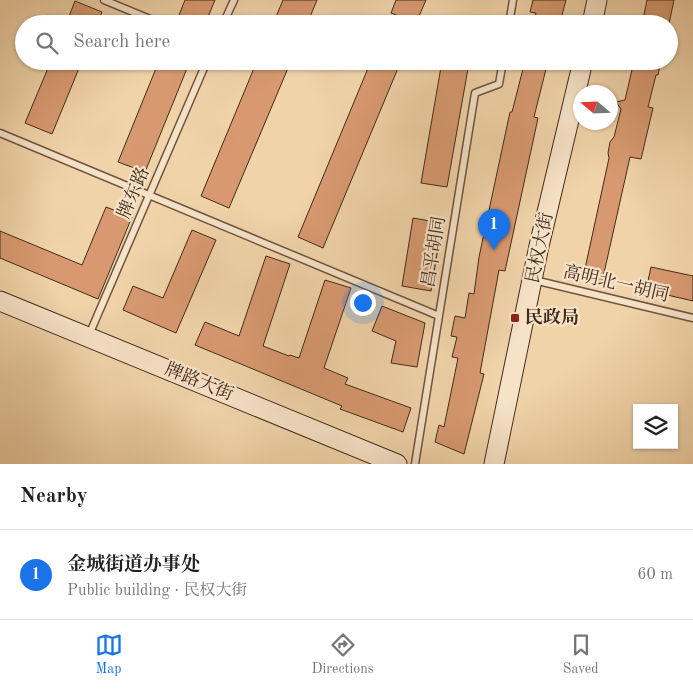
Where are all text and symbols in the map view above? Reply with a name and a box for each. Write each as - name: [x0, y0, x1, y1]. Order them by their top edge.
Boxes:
- search box: [15, 15, 678, 70]
- icon: search: [33, 29, 61, 57]
- text: Search here: [73, 33, 170, 52]
- north arrow: [573, 85, 618, 130]
- street label: 牌东路: [113, 164, 153, 221]
- pin: 1: [478, 209, 510, 250]
- street label: 民权大街: [522, 210, 556, 285]
- street label: 昌平胡同: [418, 215, 449, 289]
- street label: 高明北一胡同: [561, 261, 671, 305]
- your location: [350, 290, 376, 316]
- place label: 民政局: [525, 307, 579, 327]
- marker: 民政局: [509, 312, 521, 324]
- street label: 牌路大街: [162, 358, 236, 404]
- map controls: [633, 404, 678, 449]
- button: layers: [633, 404, 678, 449]
- text: Nearby: [20, 486, 88, 507]
- text: 金城街道办事处: [67, 556, 200, 575]
- text: 1: [31, 567, 41, 583]
- text: 60 m: [637, 567, 673, 583]
- text: Public building · 民权大街: [67, 583, 247, 599]
- tab: Map: [95, 631, 123, 678]
- tab: Directions: [312, 631, 374, 678]
- tab: Saved: [563, 631, 598, 678]

